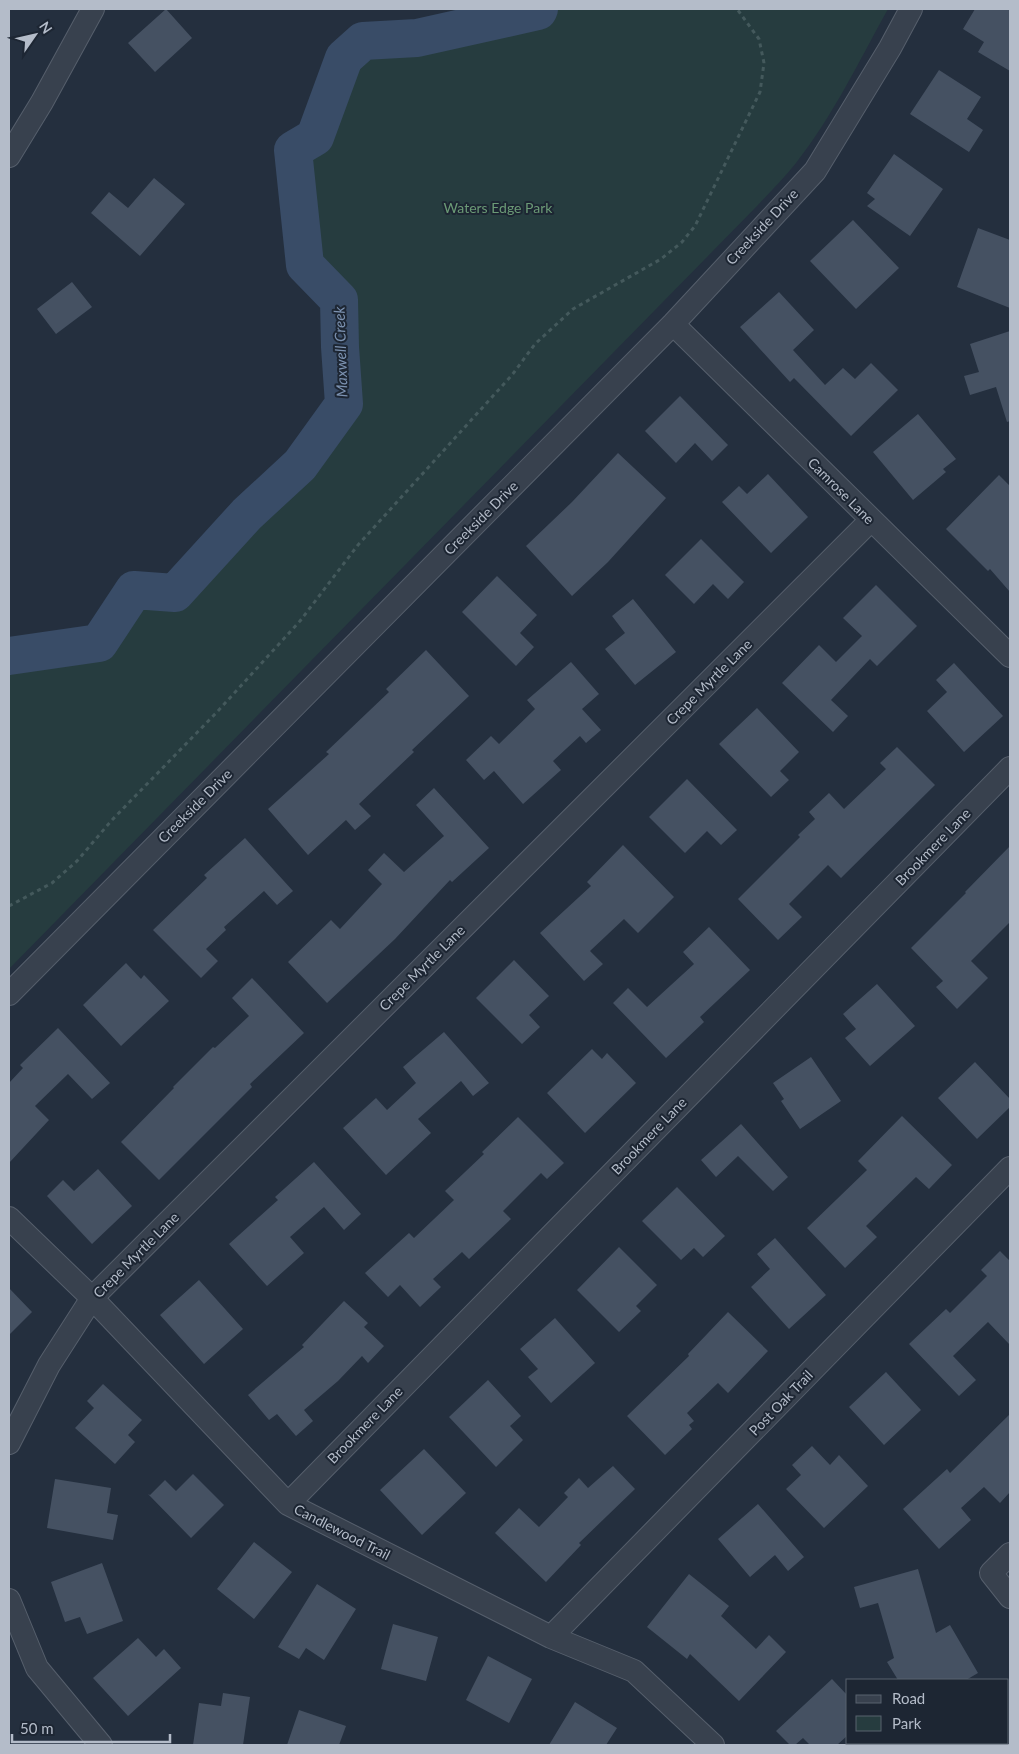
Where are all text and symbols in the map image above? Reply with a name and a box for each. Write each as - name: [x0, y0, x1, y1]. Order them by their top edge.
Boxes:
- north arrow: [10, 10, 60, 60]
- text: N: [36, 18, 56, 37]
- street label: Creekside Drive: [722, 185, 801, 268]
- park label: Waters Edge Park: [444, 199, 553, 216]
- water label: Maxwell Creek: [329, 305, 351, 398]
- street label: Camrose Lane: [805, 454, 878, 527]
- street label: Creekside Drive: [440, 477, 521, 558]
- street label: Crepe Myrtle Lane: [662, 635, 755, 728]
- street label: Creekside Drive: [154, 765, 235, 846]
- street label: Brookmere Lane: [892, 805, 974, 889]
- street label: Crepe Myrtle Lane: [375, 921, 468, 1014]
- street label: Brookmere Lane: [608, 1094, 690, 1178]
- street label: Crepe Myrtle Lane: [89, 1208, 182, 1301]
- street label: Post Oak Trail: [745, 1366, 816, 1439]
- street label: Brookmere Lane: [324, 1383, 406, 1467]
- street label: Candlewood Trail: [291, 1500, 393, 1563]
- legend: [846, 1679, 1009, 1744]
- text: Road: [892, 1689, 925, 1707]
- scale bar: [12, 1712, 170, 1744]
- text: Park: [892, 1714, 922, 1732]
- text: 50 m: [20, 1719, 54, 1737]

